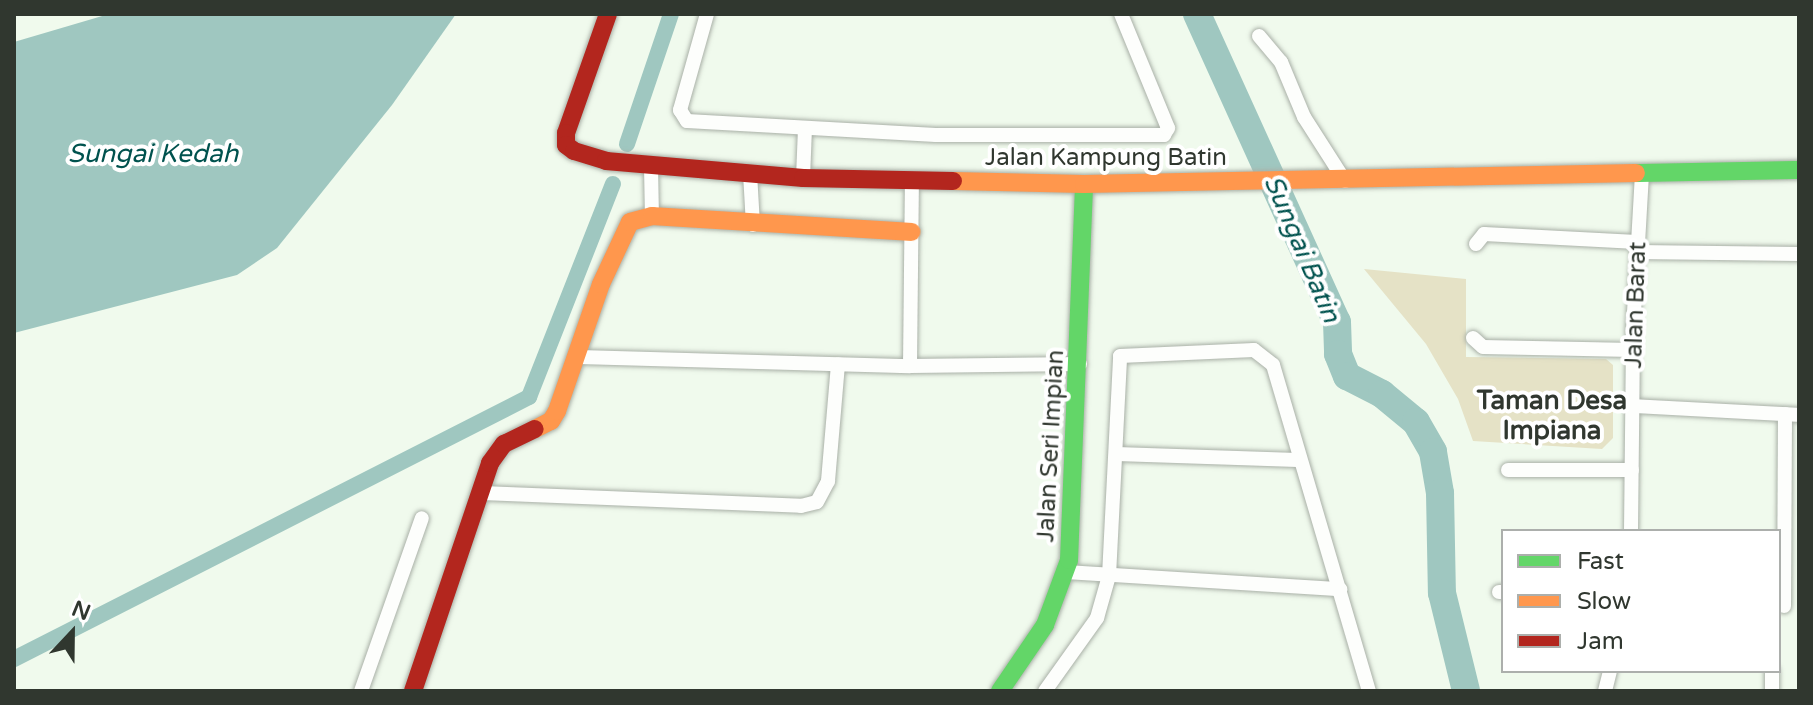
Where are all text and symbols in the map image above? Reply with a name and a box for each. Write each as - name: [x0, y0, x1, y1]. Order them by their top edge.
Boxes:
- water label: Sungai Kedah: [68, 138, 238, 170]
- street label: Jalan Kampung Batin: [985, 144, 1227, 172]
- water label: Sungai Batin: [1257, 171, 1347, 327]
- street label: Jalan Barat: [1619, 241, 1653, 369]
- street label: Jalan Seri Impian: [1032, 349, 1070, 543]
- district label: Taman Desa Impiana: [1477, 385, 1627, 446]
- legend: [1501, 529, 1781, 673]
- text: Fast: [1577, 547, 1624, 576]
- text: Slow: [1577, 587, 1631, 616]
- north arrow: [32, 593, 112, 673]
- text: N: [68, 595, 94, 626]
- text: Jam: [1577, 627, 1624, 656]

